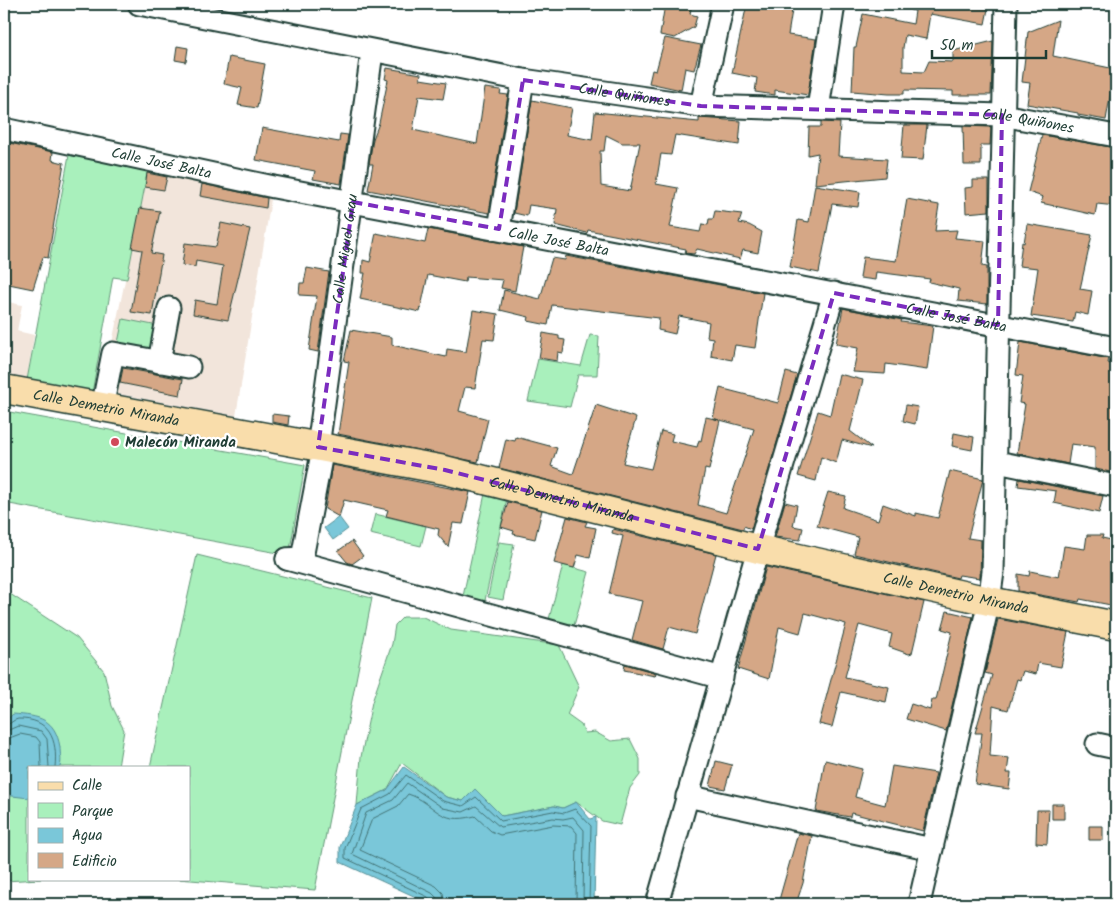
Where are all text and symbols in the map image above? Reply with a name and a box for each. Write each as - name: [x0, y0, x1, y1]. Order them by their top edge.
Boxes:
- scale bar: [932, 28, 1046, 60]
- text: 50 m: [940, 34, 974, 58]
- street label: Calle Quiñones: [577, 77, 672, 114]
- street label: Calle Quiñones: [982, 103, 1076, 141]
- street label: Calle José Balta: [109, 141, 214, 186]
- street label: Calle Miguel Grau: [327, 192, 365, 306]
- street label: Calle José Balta: [506, 221, 611, 264]
- street label: Calle José Balta: [904, 297, 1009, 340]
- street label: Calle Demetrio Miranda: [31, 384, 181, 434]
- place label: Malecón Miranda: [125, 431, 236, 455]
- marker: Malecón Miranda: [109, 436, 121, 448]
- street label: Calle Demetrio Miranda: [487, 471, 637, 530]
- street label: Calle Demetrio Miranda: [881, 566, 1031, 622]
- legend: [28, 766, 190, 880]
- text: Calle: [72, 774, 102, 798]
- text: Parque: [72, 800, 113, 824]
- text: Agua: [72, 824, 103, 848]
- text: Edificio: [72, 850, 117, 874]

